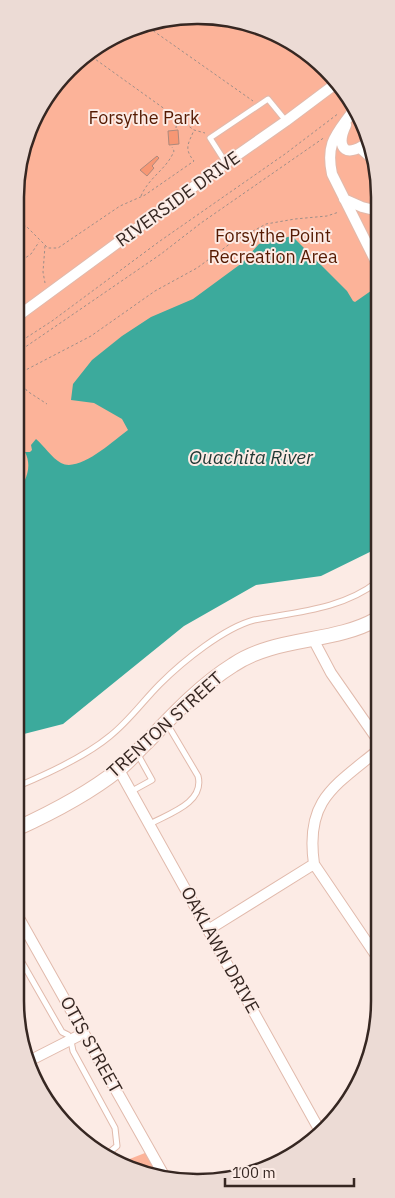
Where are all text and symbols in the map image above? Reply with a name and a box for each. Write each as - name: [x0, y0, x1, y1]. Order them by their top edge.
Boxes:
- park label: Forsythe Park: [89, 106, 200, 129]
- street label: RIVERSIDE DRIVE: [111, 146, 245, 252]
- park label: Forsythe Point Recreation Area: [208, 224, 338, 268]
- water label: Ouachita River: [189, 445, 314, 469]
- street label: TRENTON STREET: [102, 667, 227, 783]
- street label: OAKLAWN DRIVE: [176, 882, 265, 1017]
- street label: OTIS STREET: [55, 992, 128, 1097]
- scale bar: [225, 1156, 354, 1188]
- text: 100 m: [232, 1163, 276, 1182]

